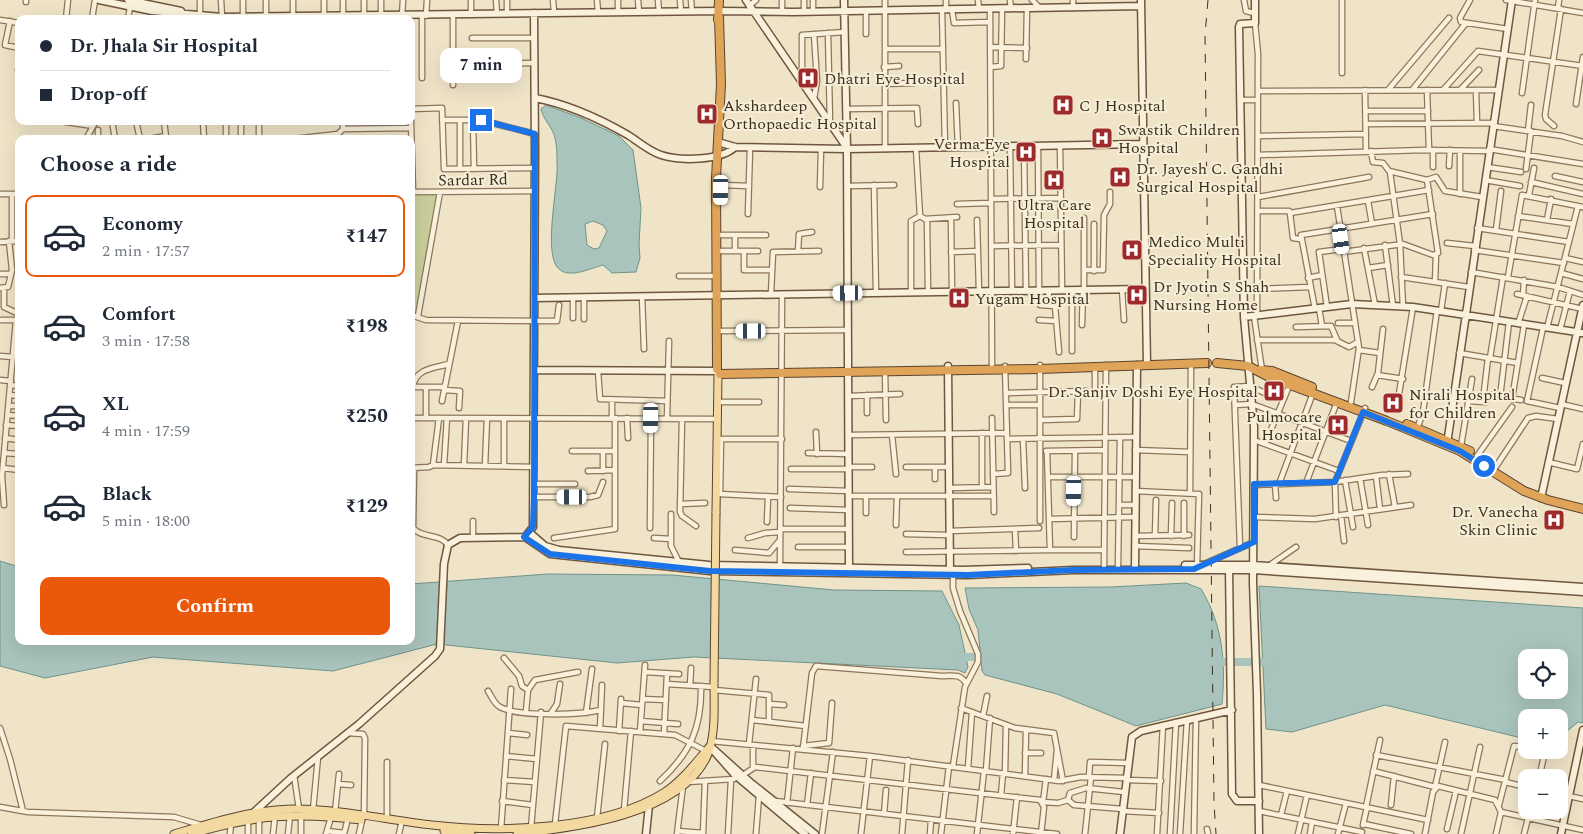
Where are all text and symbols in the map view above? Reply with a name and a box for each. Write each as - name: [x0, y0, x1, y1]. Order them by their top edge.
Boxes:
- text: Dr. Jhala Sir Hospital: [70, 32, 258, 61]
- callout: 7 min: [440, 48, 522, 82]
- text: 7 min: [460, 53, 502, 77]
- hospital icon: Dhatri Eye Hospital: [796, 66, 820, 90]
- place label: Dhatri Eye Hospital: [824, 67, 965, 91]
- text: Drop-off: [70, 80, 147, 109]
- hospital icon: C J Hospital: [1051, 93, 1075, 117]
- place label: Akshardeep Orthopaedic Hospital: [723, 94, 877, 136]
- place label: C J Hospital: [1079, 94, 1166, 118]
- hospital icon: Akshardeep Orthopaedic Hospital: [695, 102, 719, 126]
- route end: [470, 109, 492, 131]
- place label: Swastik Children Hospital: [1118, 118, 1240, 160]
- hospital icon: Swastik Children Hospital: [1090, 126, 1114, 150]
- place label: Verma Eye Hospital: [934, 132, 1010, 174]
- hospital icon: Verma Eye Hospital: [1014, 140, 1038, 164]
- text: Choose a ride: [40, 148, 177, 181]
- place label: Dr. Jayesh C. Gandhi Surgical Hospital: [1136, 157, 1283, 199]
- hospital icon: Dr. Jayesh C. Gandhi Surgical Hospital: [1108, 165, 1132, 189]
- street label: Sardar Rd: [438, 167, 508, 193]
- hospital icon: Ultra Care Hospital: [1042, 168, 1066, 192]
- car: [713, 175, 728, 205]
- place label: Ultra Care Hospital: [1016, 193, 1092, 235]
- text: Economy: [102, 210, 183, 239]
- icon: car: [42, 214, 87, 259]
- text: ₹147: [345, 222, 388, 251]
- car: [1331, 223, 1350, 255]
- place label: Medico Multi Speciality Hospital: [1148, 230, 1282, 272]
- hospital icon: Medico Multi Speciality Hospital: [1120, 238, 1144, 262]
- text: 2 min · 17:57: [102, 239, 190, 263]
- place label: Dr Jyotin S Shah Nursing Home: [1153, 275, 1269, 317]
- hospital icon: Dr Jyotin S Shah Nursing Home: [1125, 283, 1149, 307]
- car: [832, 285, 863, 301]
- hospital icon: Yugam Hospital: [947, 286, 971, 310]
- place label: Yugam Hospital: [975, 287, 1090, 311]
- text: Comfort: [102, 300, 176, 329]
- icon: car: [42, 304, 87, 349]
- text: ₹198: [345, 312, 388, 341]
- car: [736, 324, 766, 339]
- text: 3 min · 17:58: [102, 329, 190, 353]
- hospital icon: Dr. Sanjiv Doshi Eye Hospital: [1262, 379, 1286, 403]
- place label: Dr. Sanjiv Doshi Eye Hospital: [1048, 380, 1258, 404]
- place label: Nirali Hospital for Children: [1409, 383, 1515, 425]
- text: XL: [102, 390, 129, 419]
- hospital icon: Nirali Hospital for Children: [1381, 391, 1405, 415]
- icon: car: [42, 394, 87, 439]
- text: ₹250: [345, 402, 388, 431]
- car: [643, 403, 658, 433]
- place label: Pulmocare Hospital: [1246, 405, 1322, 447]
- hospital icon: Pulmocare Hospital: [1326, 413, 1350, 437]
- text: 4 min · 17:59: [102, 419, 190, 443]
- route start: [1473, 455, 1495, 477]
- car: [1066, 476, 1081, 506]
- text: Black: [102, 480, 152, 509]
- icon: car: [42, 484, 87, 529]
- car: [557, 490, 587, 505]
- text: ₹129: [345, 492, 388, 521]
- place label: Dr. Vanecha Skin Clinic: [1451, 500, 1538, 542]
- hospital icon: Dr. Vanecha Skin Clinic: [1542, 508, 1566, 532]
- text: 5 min · 18:00: [102, 509, 190, 533]
- button: Confirm: [40, 577, 390, 635]
- map controls: [1518, 649, 1568, 819]
- button: locate: [1518, 649, 1568, 699]
- button: +: [1518, 709, 1568, 759]
- button: −: [1518, 769, 1568, 819]

